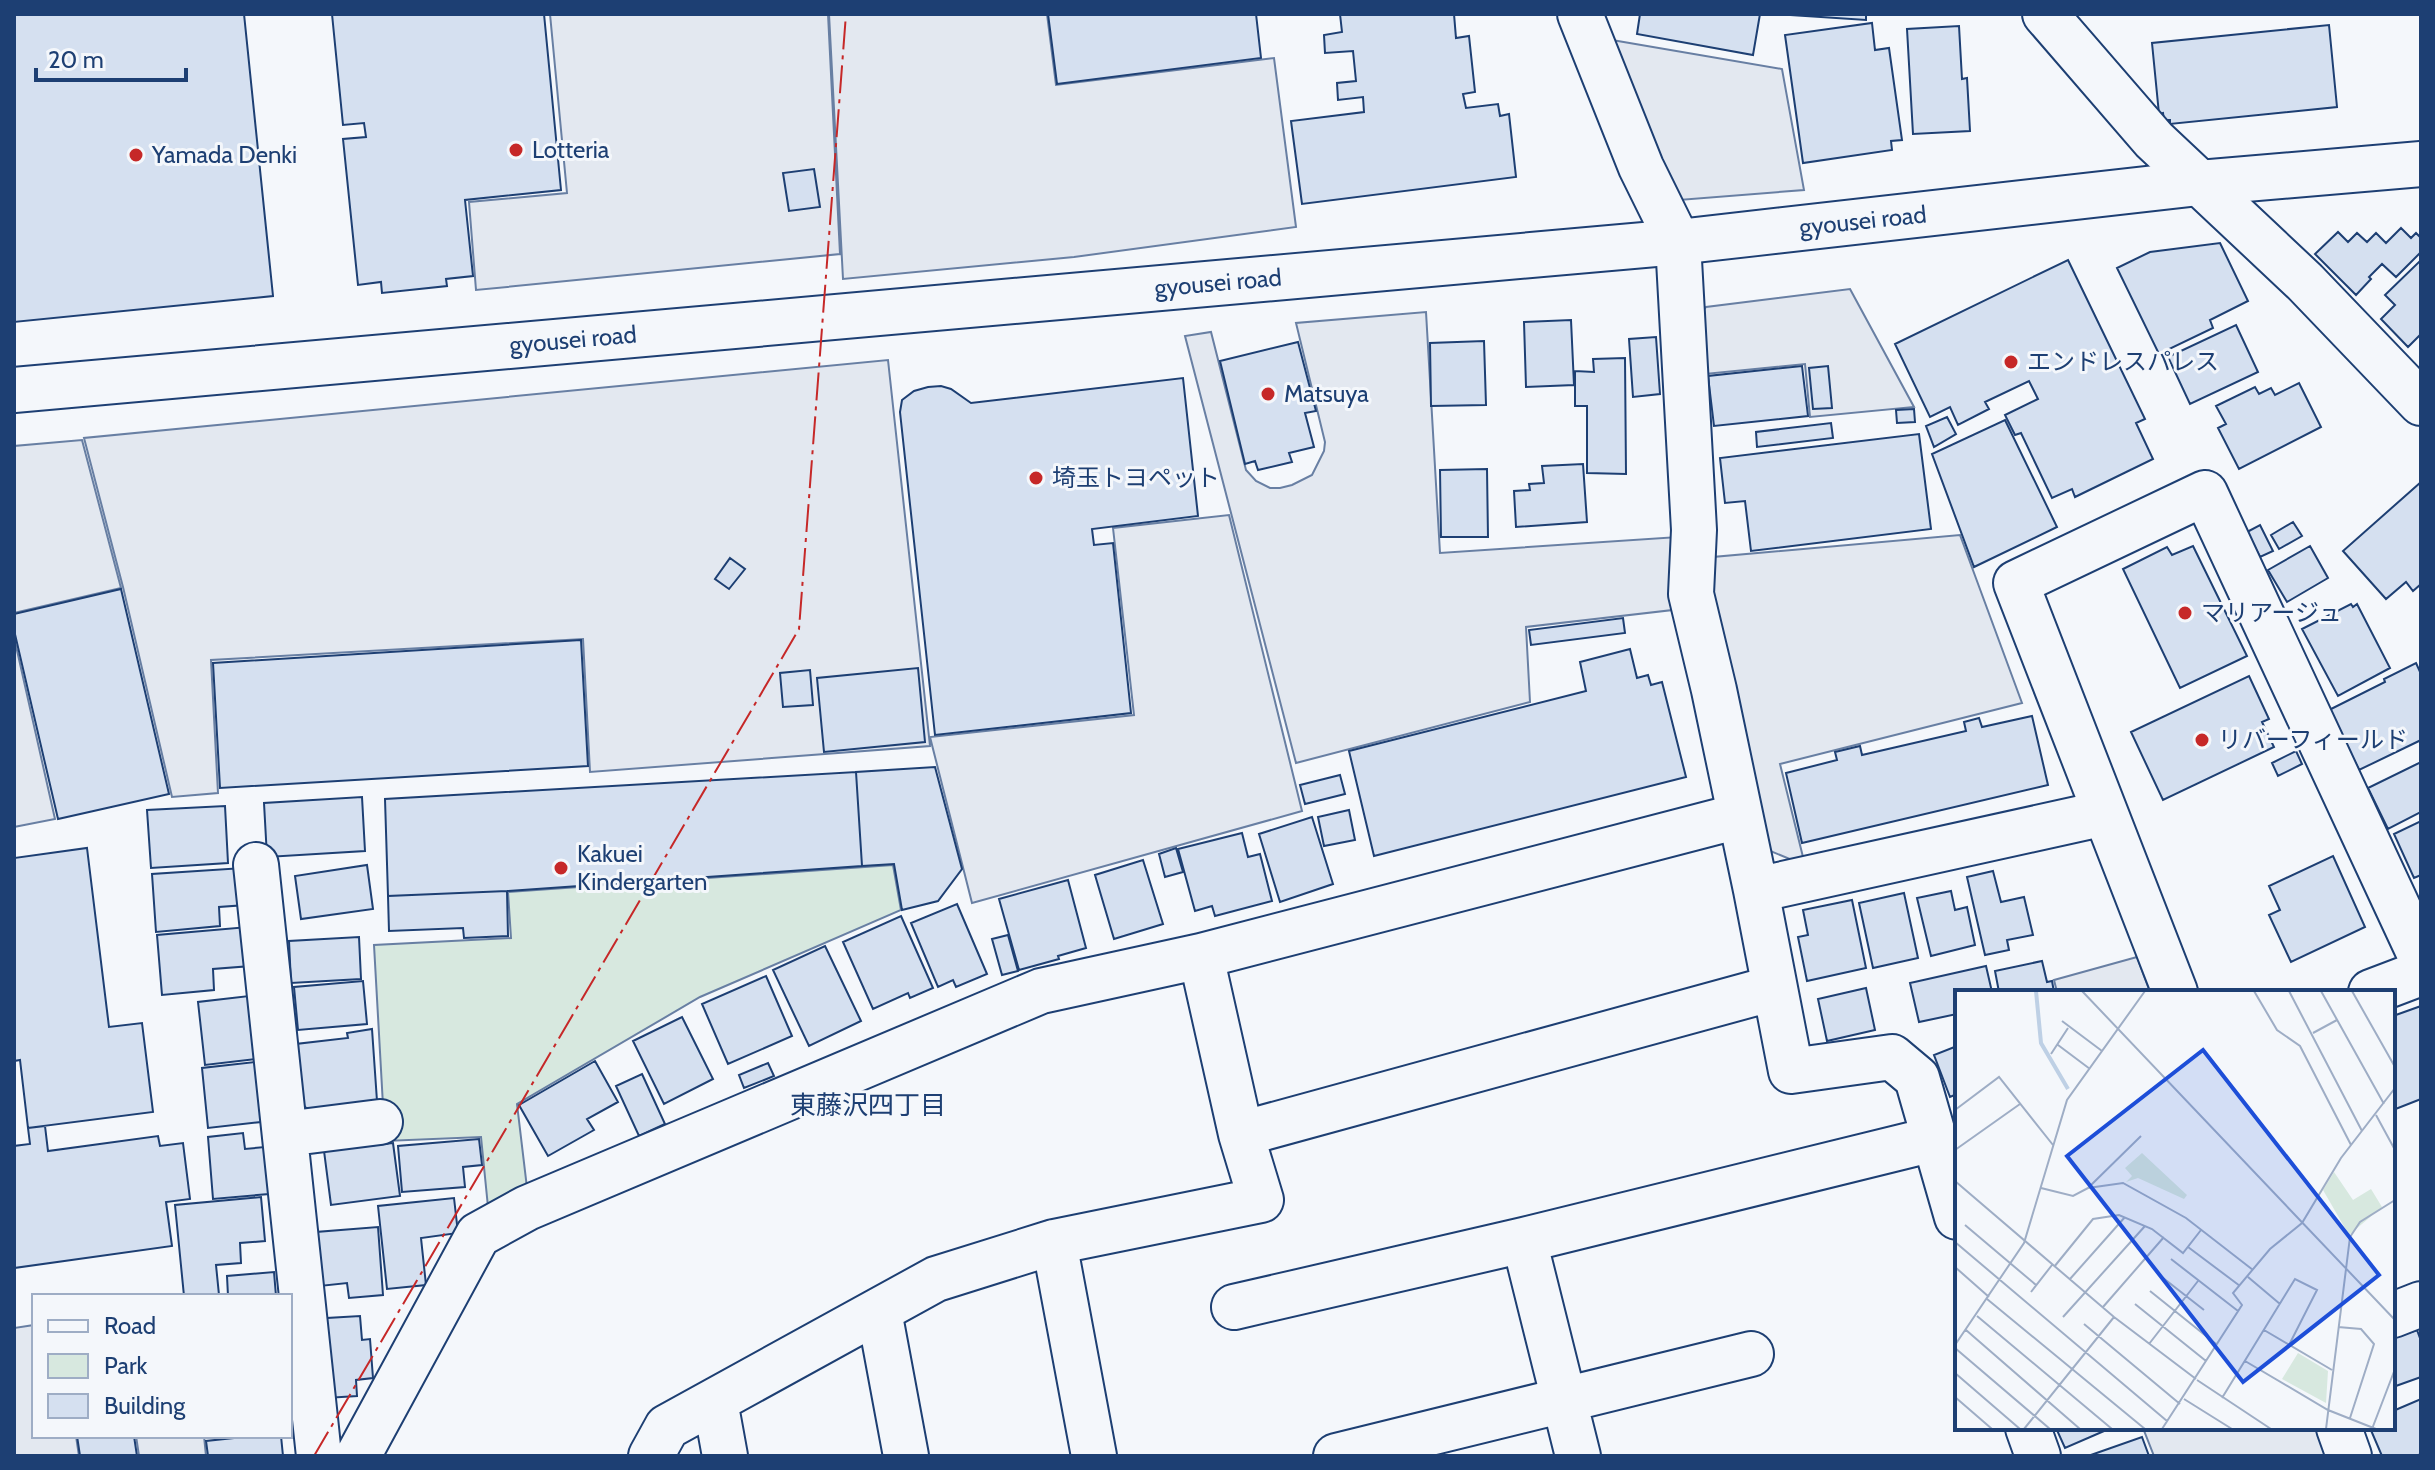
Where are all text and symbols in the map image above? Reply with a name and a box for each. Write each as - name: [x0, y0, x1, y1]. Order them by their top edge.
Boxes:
- scale bar: [36, 32, 186, 82]
- text: 20 m: [48, 45, 104, 74]
- place label: Lotteria: [532, 135, 610, 164]
- place label: Yamada Denki: [151, 140, 297, 169]
- marker: Lotteria: [507, 141, 525, 159]
- marker: Yamada Denki: [127, 146, 145, 164]
- street label: gyousei road: [1798, 199, 1928, 242]
- street label: gyousei road: [1153, 262, 1283, 303]
- street label: gyousei road: [508, 319, 638, 360]
- place label: エンドレスパレス: [2027, 347, 2219, 376]
- marker: エンドレスパレス: [2002, 353, 2020, 371]
- place label: Matsuya: [1284, 379, 1369, 408]
- marker: Matsuya: [1259, 385, 1277, 403]
- place label: 埼玉トヨペット: [1052, 463, 1220, 492]
- marker: 埼玉トヨペット: [1027, 469, 1045, 487]
- place label: マリアージュ: [2201, 598, 2341, 627]
- marker: マリアージュ: [2176, 604, 2194, 622]
- place label: リバーフィールド: [2218, 725, 2408, 754]
- marker: リバーフィールド: [2193, 731, 2211, 749]
- place label: Kakuei Kindergarten: [577, 839, 707, 896]
- marker: Kakuei Kindergarten: [552, 859, 570, 877]
- inset map: [1955, 990, 2395, 1430]
- district label: 東藤沢四丁目: [790, 1089, 946, 1121]
- legend: [32, 1294, 292, 1438]
- text: Road: [104, 1311, 156, 1340]
- text: Park: [104, 1351, 147, 1380]
- text: Building: [104, 1391, 186, 1420]

